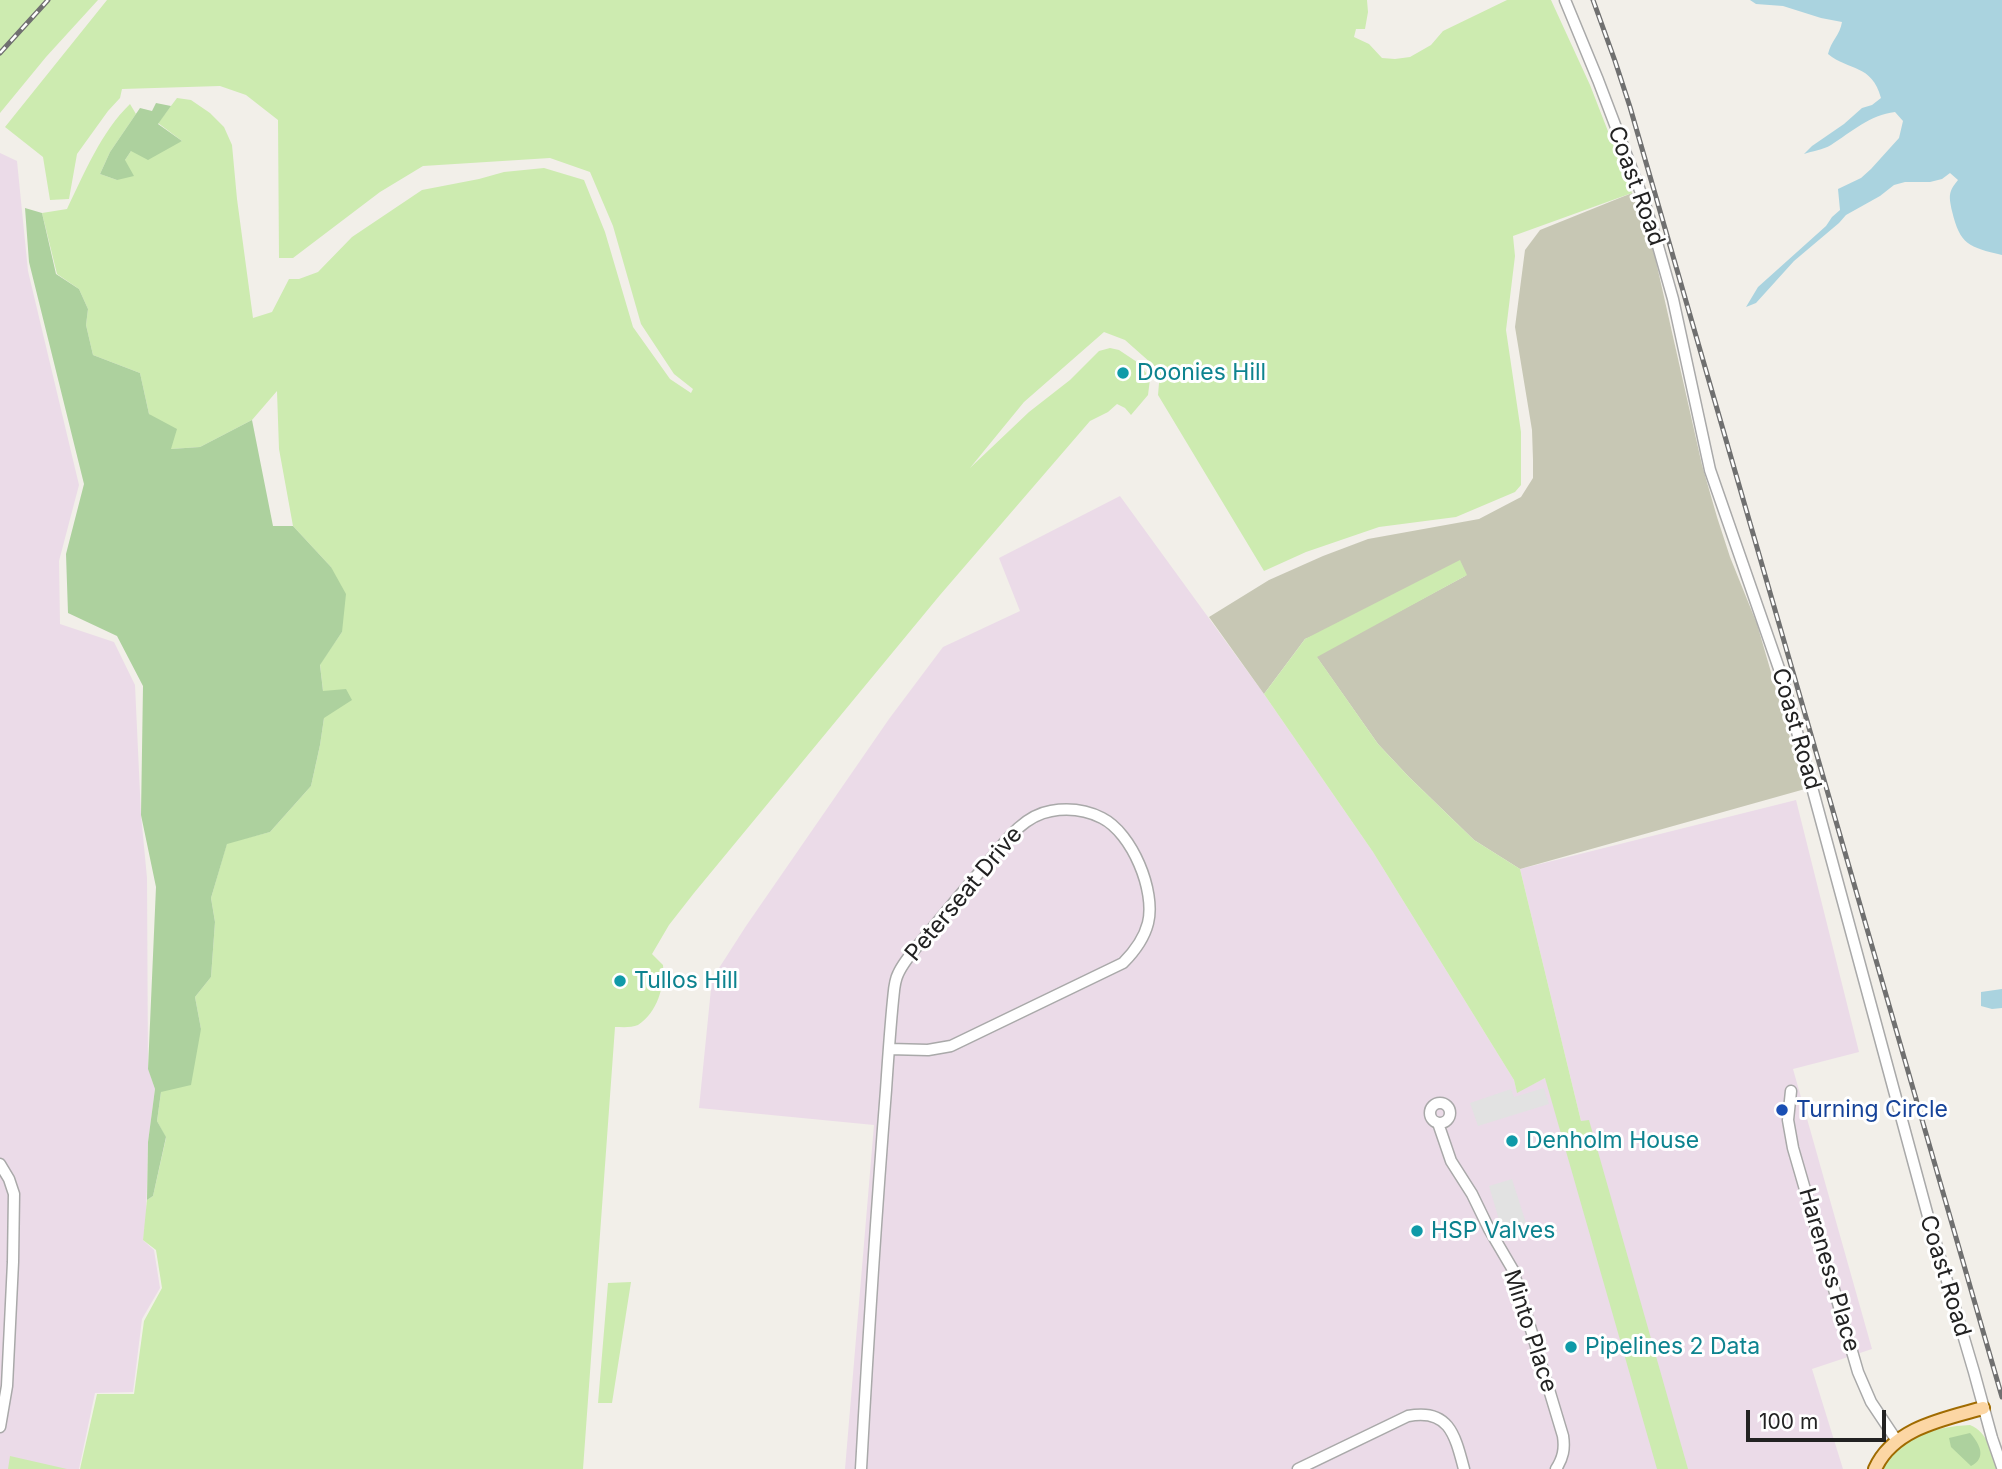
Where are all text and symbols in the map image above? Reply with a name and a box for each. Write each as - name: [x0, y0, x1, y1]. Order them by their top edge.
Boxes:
- street label: Coast Road: [1602, 122, 1670, 250]
- place label: Doonies Hill: [1137, 359, 1266, 387]
- marker: Doonies Hill: [1115, 365, 1131, 381]
- street label: Coast Road: [1765, 665, 1827, 793]
- street label: Peterseat Drive: [900, 821, 1028, 967]
- place label: Tullos Hill: [634, 967, 738, 995]
- marker: Tullos Hill: [612, 973, 628, 989]
- place label: Turning Circle: [1796, 1096, 1948, 1124]
- marker: Turning Circle: [1774, 1102, 1790, 1118]
- place label: Denholm House: [1526, 1127, 1699, 1155]
- marker: Denholm House: [1504, 1133, 1520, 1149]
- street label: Hareness Place: [1792, 1185, 1866, 1355]
- street label: Coast Road: [1913, 1212, 1977, 1340]
- place label: HSP Valves: [1431, 1217, 1555, 1245]
- marker: HSP Valves: [1409, 1223, 1425, 1239]
- street label: Minto Place: [1497, 1266, 1563, 1396]
- place label: Pipelines 2 Data: [1585, 1333, 1760, 1361]
- marker: Pipelines 2 Data: [1563, 1339, 1579, 1355]
- scale bar: [1750, 1396, 1890, 1440]
- text: 100 m: [1759, 1409, 1818, 1434]

